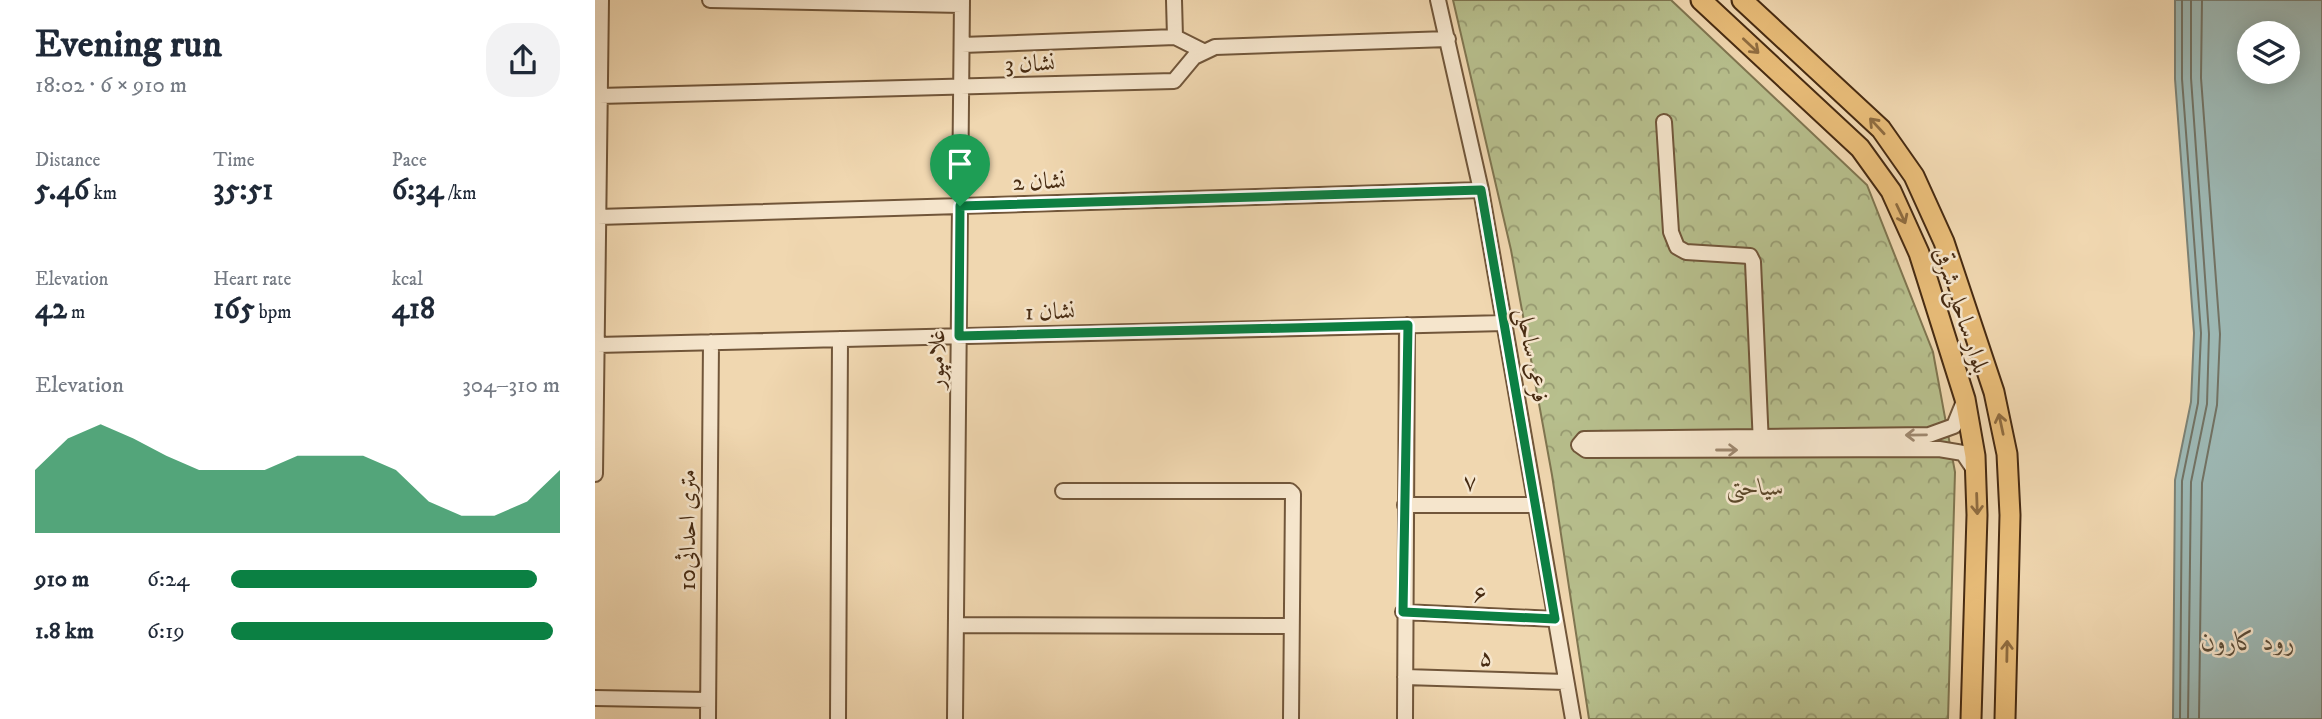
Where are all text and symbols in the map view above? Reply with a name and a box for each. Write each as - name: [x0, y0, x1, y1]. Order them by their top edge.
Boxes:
- text: Evening run: [35, 21, 222, 69]
- map controls: [2237, 21, 2300, 84]
- button: layers: [2237, 21, 2300, 84]
- button: share: [486, 23, 560, 97]
- one-way arrow: [1742, 38, 1760, 54]
- street label: نشان 3: [1005, 49, 1055, 79]
- text: 18:02 · 6 × 910 m: [35, 71, 187, 100]
- one-way arrow: [1869, 117, 1885, 135]
- pin: [930, 134, 990, 206]
- icon: arrive: [941, 145, 979, 183]
- text: Distance: [35, 149, 100, 172]
- text: Time: [213, 149, 255, 172]
- text: Pace: [392, 149, 427, 172]
- street label: نشان 2: [1012, 166, 1066, 198]
- text: 5.46: [35, 172, 89, 209]
- text: 35:51: [213, 172, 273, 209]
- text: 6:34: [392, 172, 444, 209]
- text: km: [89, 182, 117, 205]
- text: /km: [444, 182, 477, 205]
- one-way arrow: [1896, 204, 1909, 225]
- street label: بلوار ساحلی شرقی: [1925, 243, 1996, 378]
- text: Elevation: [35, 268, 109, 291]
- text: Heart rate: [213, 268, 291, 291]
- text: kcal: [392, 268, 423, 291]
- text: 42: [35, 291, 67, 328]
- text: 165: [213, 291, 255, 328]
- text: 418: [392, 291, 435, 328]
- street label: نشان 1: [1025, 297, 1075, 327]
- text: m: [67, 301, 85, 324]
- text: bpm: [255, 301, 292, 324]
- street label: فرعی ساحلی: [1508, 305, 1555, 405]
- street label: غلامپور: [921, 329, 953, 391]
- text: Elevation: [35, 371, 124, 400]
- text: 304–310 m: [462, 371, 560, 400]
- one-way arrow: [1993, 413, 2007, 436]
- one-way arrow: [1905, 428, 1928, 442]
- one-way arrow: [1716, 443, 1739, 457]
- street label: ۷: [1463, 468, 1477, 498]
- street label: 10متری احداثی: [673, 469, 703, 591]
- park label: سیاحتی: [1726, 473, 1784, 504]
- one-way arrow: [1970, 492, 1983, 515]
- text: 910 m: [35, 565, 89, 594]
- text: 6:24: [147, 565, 190, 594]
- street label: ۶: [1472, 579, 1488, 609]
- text: 1.8 km: [35, 617, 94, 646]
- text: 6:19: [147, 617, 185, 646]
- water label: رود کارون: [2201, 626, 2295, 659]
- one-way arrow: [2000, 640, 2013, 663]
- street label: ۵: [1478, 643, 1494, 673]

